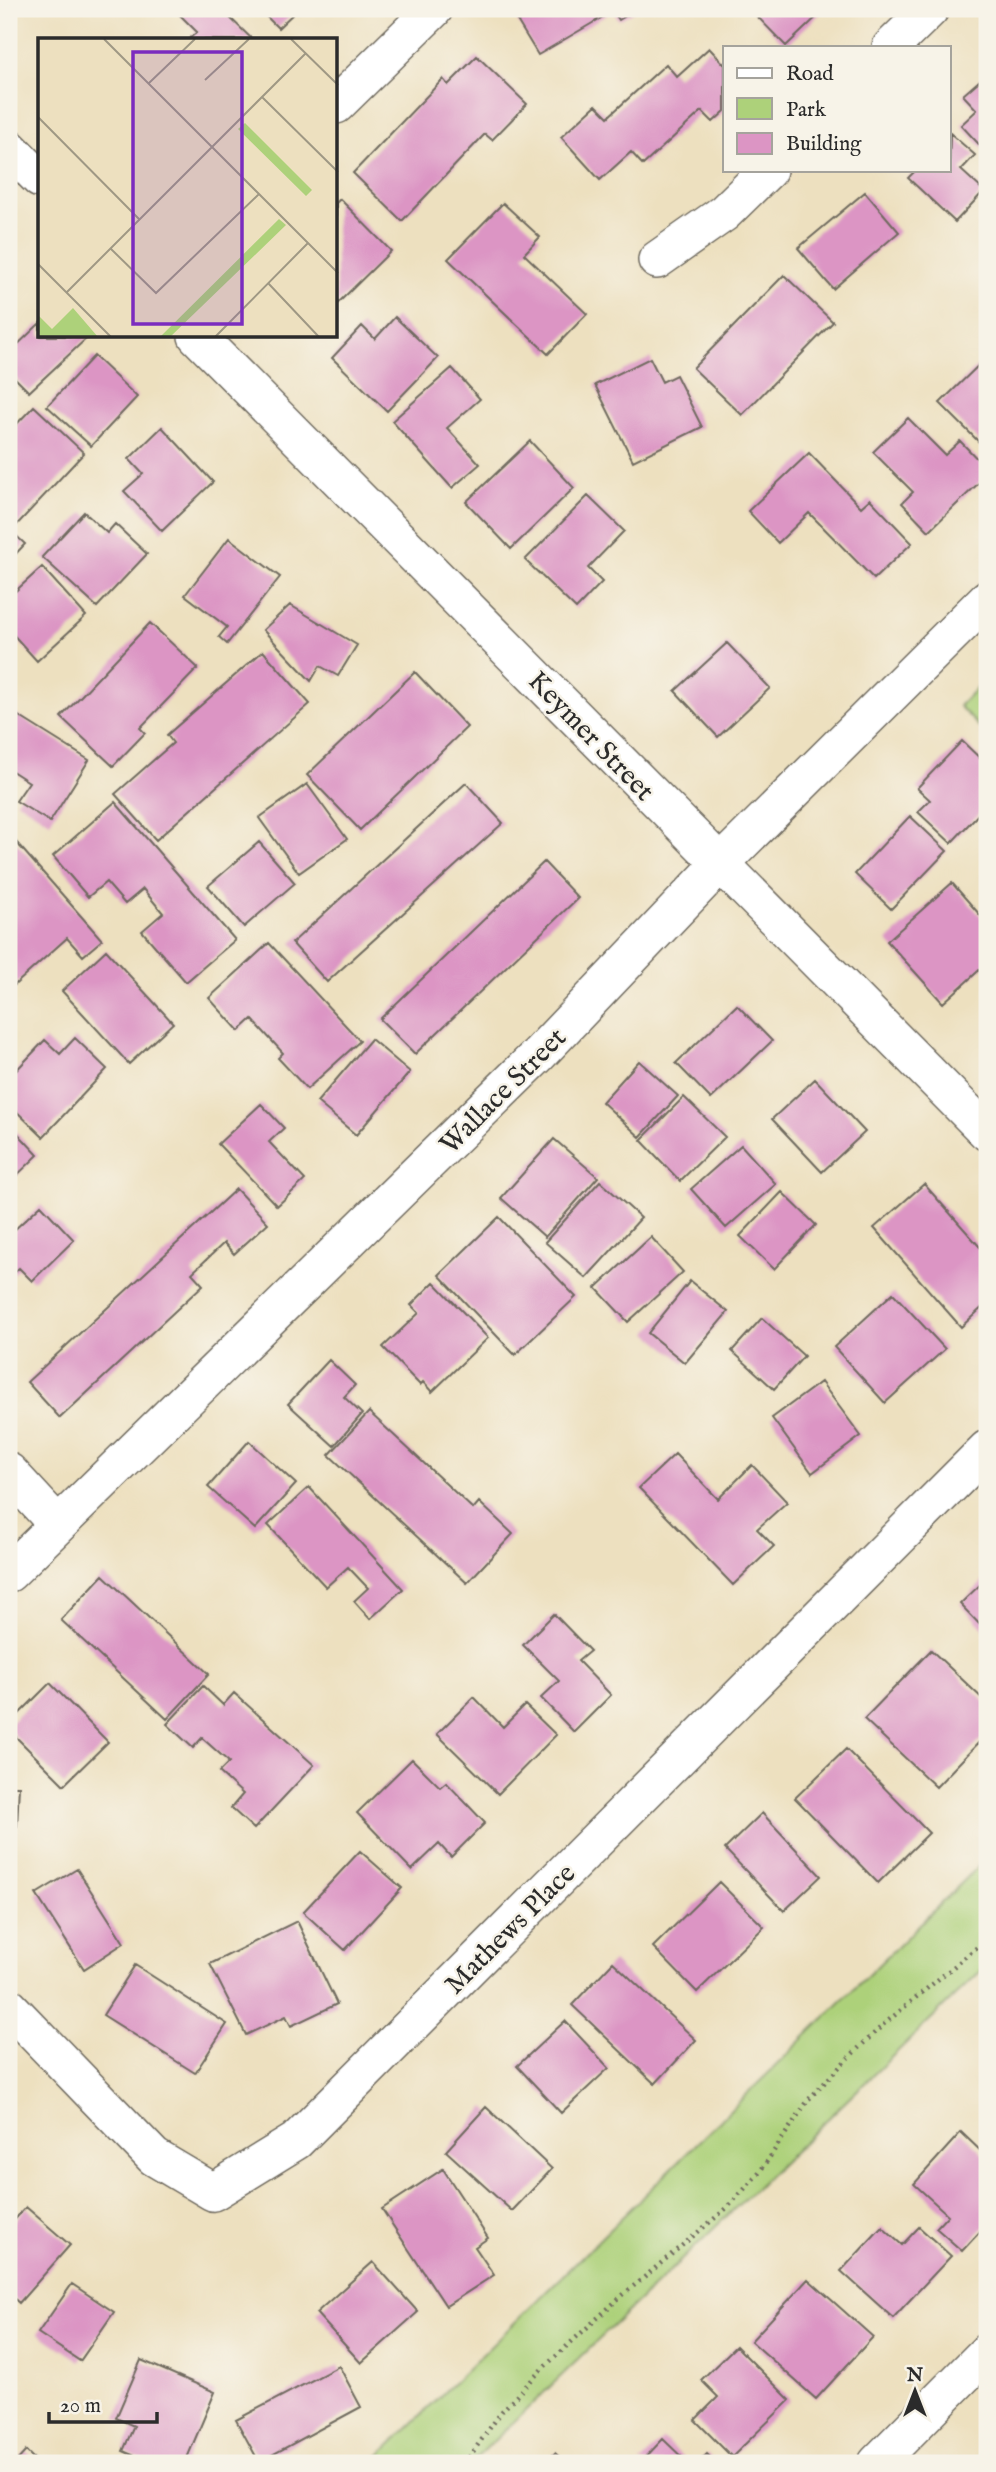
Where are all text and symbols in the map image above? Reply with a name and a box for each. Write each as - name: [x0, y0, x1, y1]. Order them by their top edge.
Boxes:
- inset map: [38, 38, 338, 338]
- legend: [723, 46, 950, 172]
- text: Road: [786, 61, 834, 88]
- text: Park: [786, 97, 827, 124]
- text: Building: [786, 131, 862, 158]
- street label: Keymer Street: [520, 664, 661, 809]
- street label: Wallace Street: [433, 1021, 575, 1162]
- street label: Mathews Place: [438, 1857, 584, 2003]
- north arrow: [880, 2356, 950, 2426]
- text: N: [906, 2364, 924, 2388]
- scale bar: [49, 2381, 158, 2425]
- text: 20 m: [60, 2393, 101, 2420]

